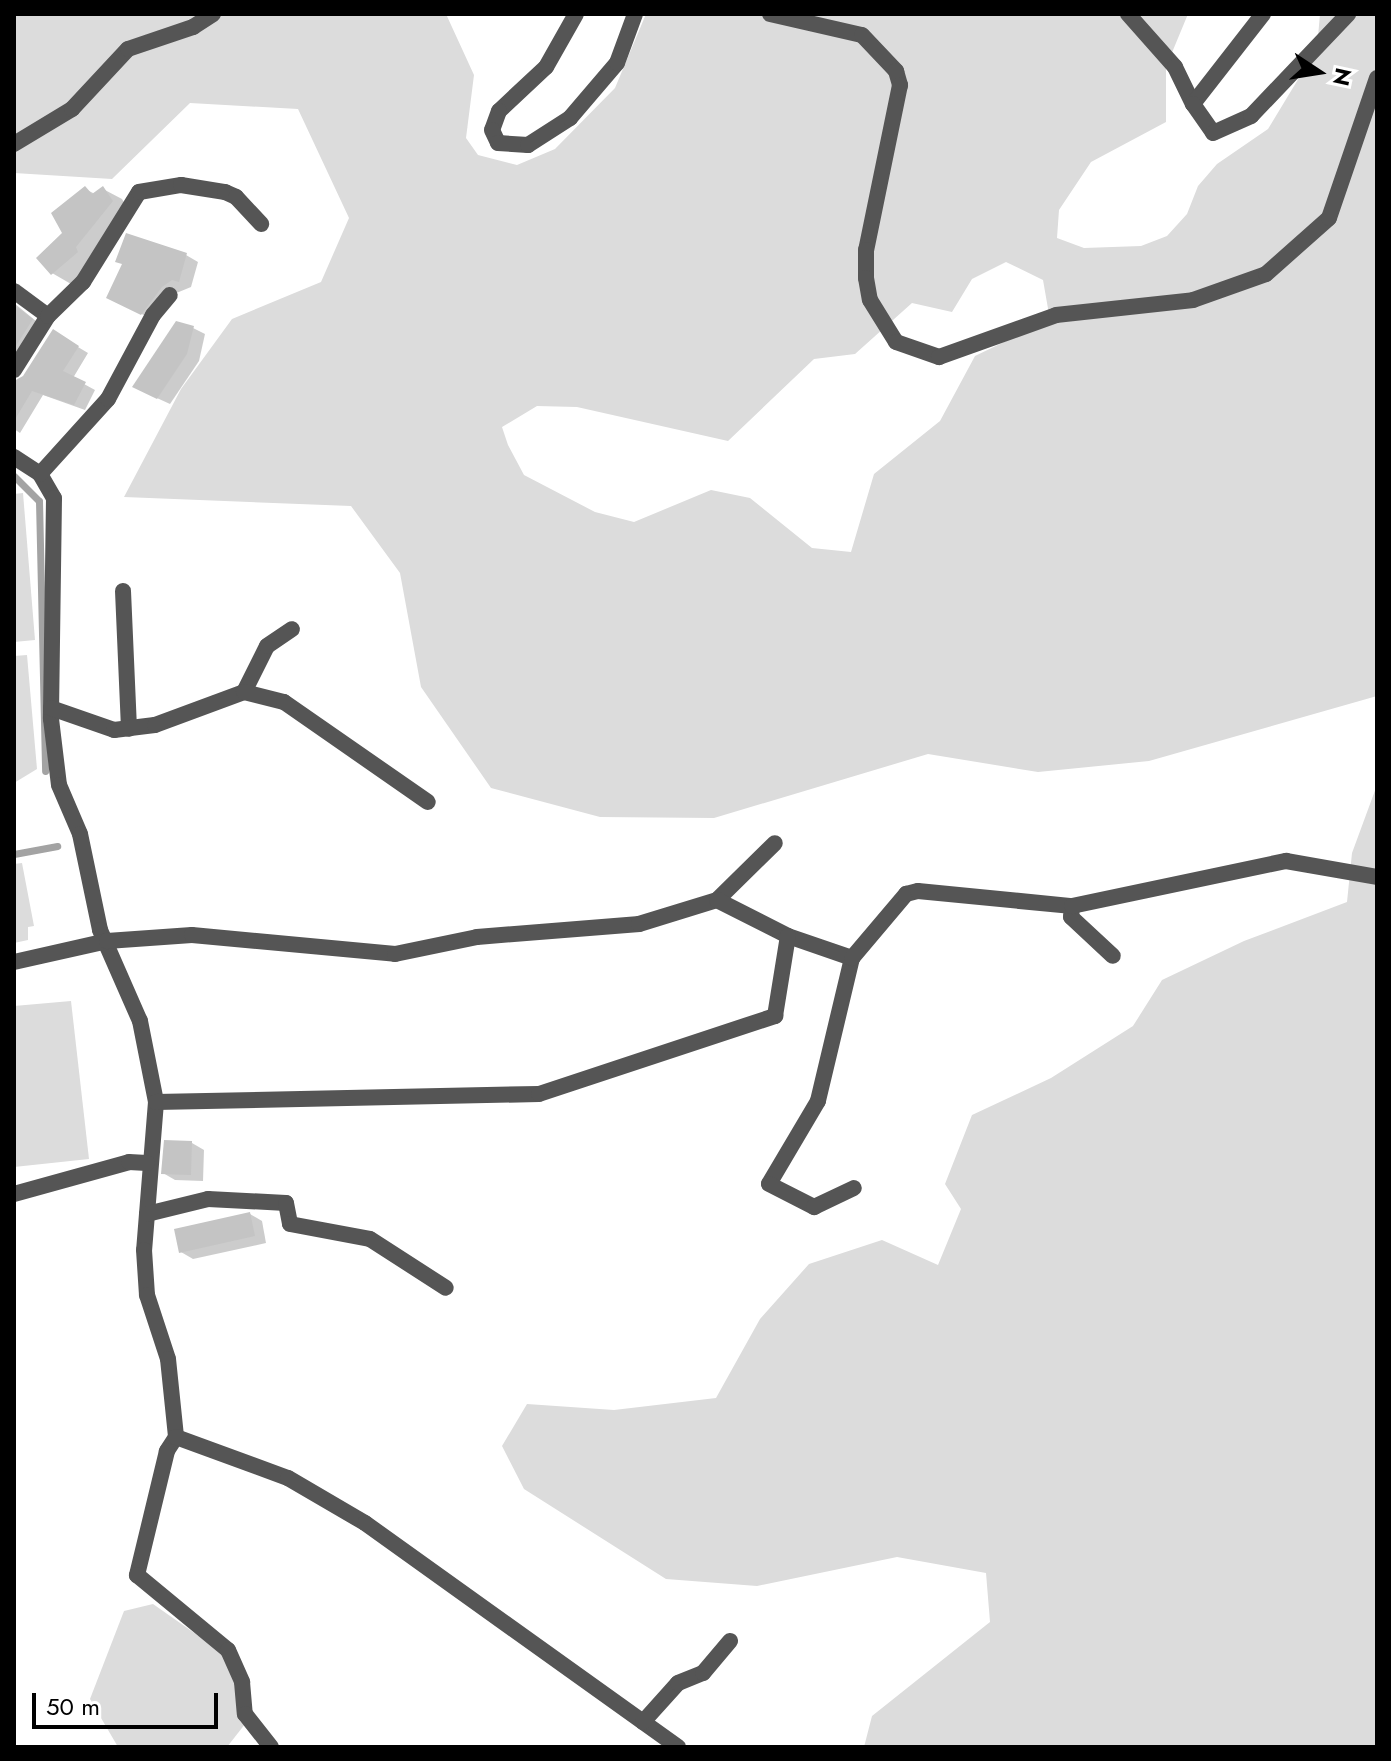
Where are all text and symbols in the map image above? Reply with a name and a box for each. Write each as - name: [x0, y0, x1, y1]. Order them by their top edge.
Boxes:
- north arrow: [1279, 32, 1359, 112]
- text: N: [1325, 65, 1360, 89]
- scale bar: [36, 1677, 222, 1727]
- text: 50 m: [46, 1689, 100, 1724]

